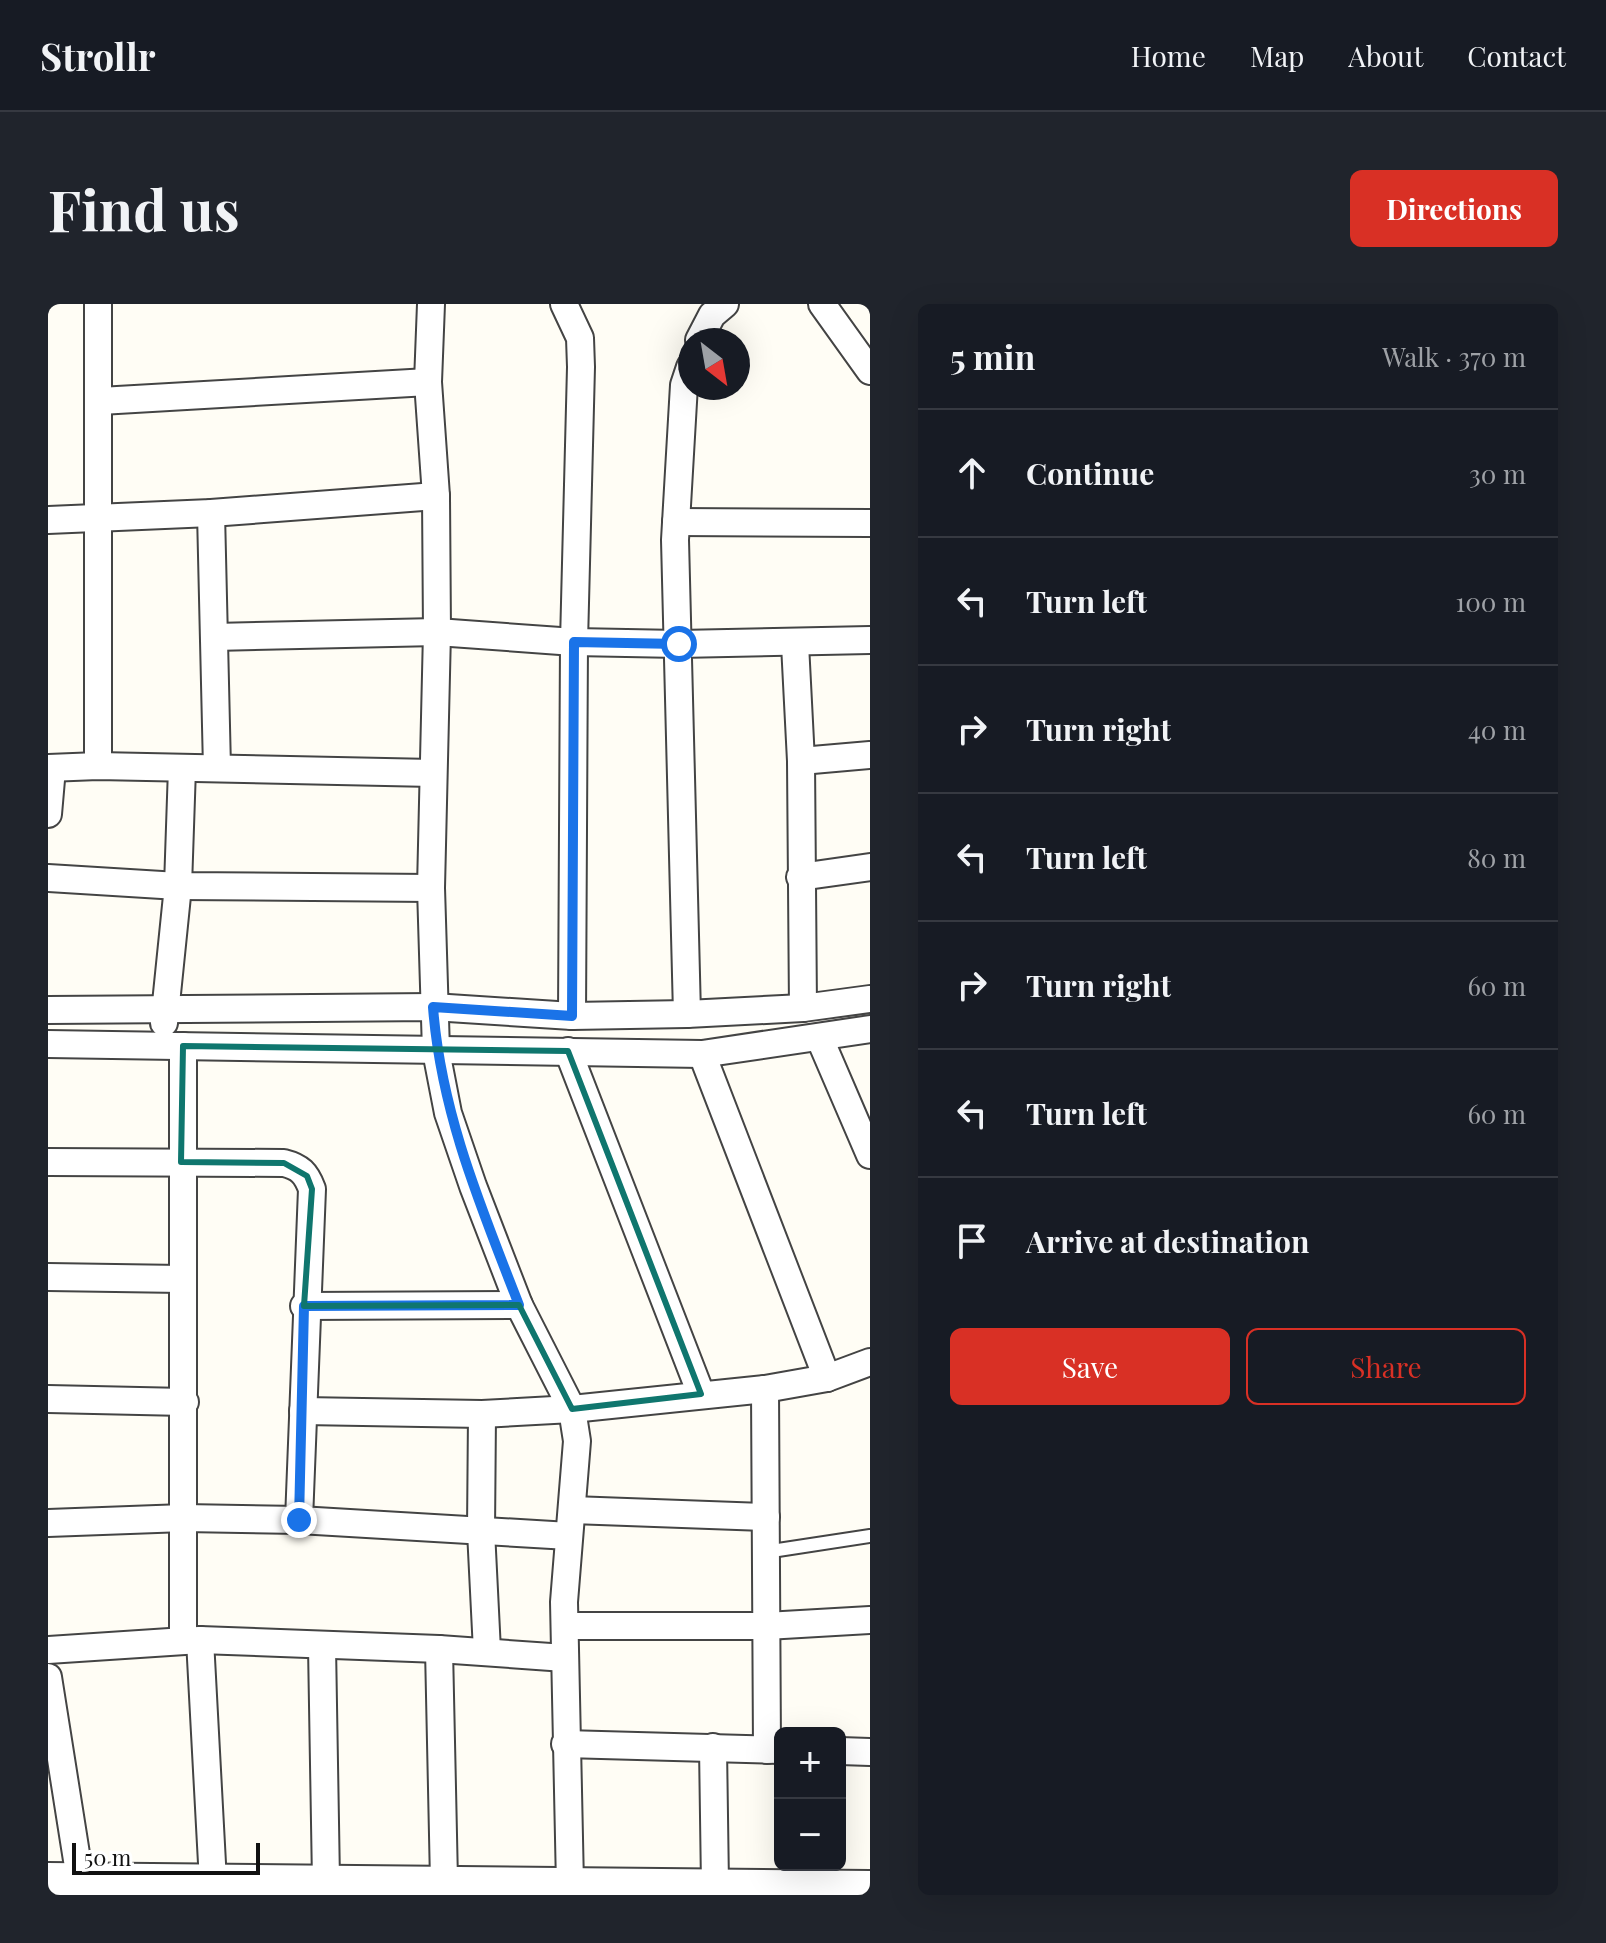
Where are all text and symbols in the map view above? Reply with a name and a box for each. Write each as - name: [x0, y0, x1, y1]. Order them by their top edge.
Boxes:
- text: Strollr: [40, 30, 155, 81]
- text: Home: [1131, 37, 1206, 74]
- text: Map: [1250, 37, 1304, 74]
- text: About: [1348, 37, 1423, 74]
- text: Contact: [1467, 37, 1566, 74]
- button: Directions: [1350, 170, 1558, 247]
- text: Find us: [48, 171, 240, 246]
- north arrow: [678, 328, 750, 400]
- text: 5 min: [950, 333, 1035, 379]
- text: Walk · 370 m: [1382, 339, 1526, 374]
- icon: ahead: [950, 451, 994, 495]
- text: Continue: [1026, 453, 1154, 493]
- text: 30 m: [1469, 456, 1526, 491]
- icon: left: [950, 579, 994, 623]
- text: Turn left: [1026, 581, 1147, 621]
- text: 100 m: [1456, 584, 1526, 619]
- route start: [661, 626, 697, 662]
- icon: right: [950, 707, 994, 751]
- text: Turn right: [1026, 709, 1171, 749]
- text: 40 m: [1468, 712, 1526, 747]
- icon: left: [950, 835, 994, 879]
- text: Turn left: [1026, 837, 1147, 877]
- text: 80 m: [1467, 840, 1526, 875]
- icon: right: [950, 963, 994, 1007]
- text: Turn right: [1026, 965, 1171, 1005]
- text: 60 m: [1467, 968, 1526, 1003]
- icon: left: [950, 1091, 994, 1135]
- text: Turn left: [1026, 1093, 1147, 1133]
- text: 60 m: [1467, 1096, 1526, 1131]
- icon: arrive: [950, 1219, 994, 1263]
- text: Arrive at destination: [1026, 1221, 1309, 1261]
- button: Save: [950, 1328, 1230, 1405]
- button: Share: [1246, 1328, 1526, 1405]
- route end: [281, 1502, 317, 1538]
- map controls: [774, 1727, 846, 1871]
- button: +: [774, 1727, 846, 1799]
- button: −: [774, 1799, 846, 1871]
- scale bar: [72, 1839, 260, 1875]
- text: 50 m: [84, 1842, 131, 1872]

